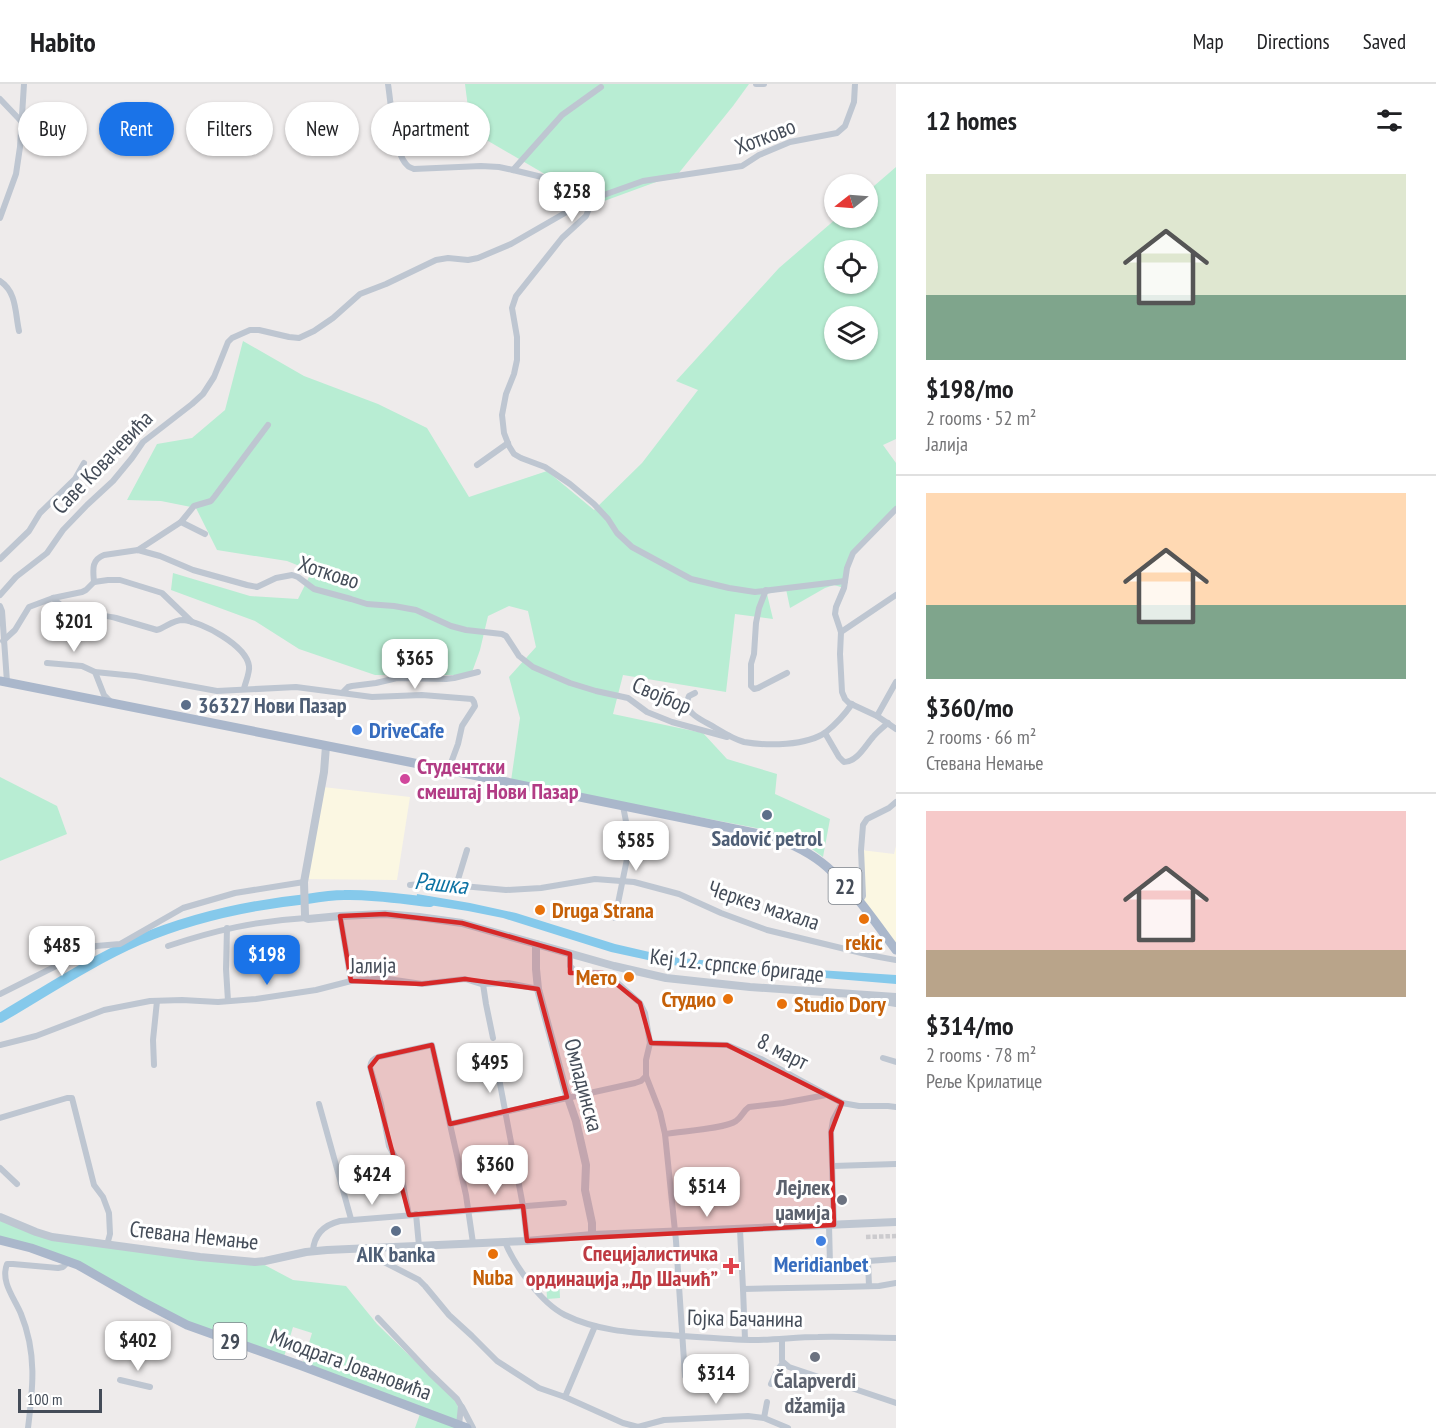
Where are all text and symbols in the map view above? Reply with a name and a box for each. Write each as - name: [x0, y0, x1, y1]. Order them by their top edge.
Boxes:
- text: Habito: [30, 23, 96, 60]
- text: Map: [1193, 28, 1224, 55]
- text: Directions: [1257, 28, 1330, 55]
- text: Saved: [1363, 28, 1406, 55]
- chip: Buy: [18, 102, 87, 156]
- chip: Rent: [99, 102, 174, 156]
- chip: Filters: [186, 102, 273, 156]
- chip: New: [285, 102, 359, 156]
- chip: Apartment: [371, 102, 490, 156]
- text: 12 homes: [926, 104, 1017, 137]
- icon: filters: [1373, 104, 1406, 137]
- street label: Хотково: [731, 112, 799, 160]
- pin: $258: [536, 172, 608, 223]
- north arrow: [824, 174, 878, 228]
- map controls: [824, 174, 878, 360]
- text: $258: [553, 178, 591, 204]
- icon: home: [1112, 213, 1220, 321]
- button: locate: [824, 240, 878, 294]
- button: layers: [824, 306, 878, 360]
- text: $198/mo: [926, 372, 1014, 405]
- street label: Саве Ковачевића: [46, 404, 158, 520]
- text: 2 rooms · 52 m²: [926, 405, 1036, 431]
- text: Јалија: [926, 431, 968, 457]
- icon: home: [1112, 532, 1220, 640]
- street label: Хотково: [295, 549, 363, 595]
- pin: $201: [38, 602, 110, 653]
- text: $201: [55, 608, 93, 634]
- pin: $365: [379, 639, 451, 690]
- text: $365: [396, 645, 434, 671]
- street label: Својбор: [628, 670, 696, 720]
- place label: 36327 Нови Пазар: [198, 691, 347, 719]
- text: $360/mo: [926, 691, 1014, 724]
- marker: 36327 Нови Пазар: [179, 698, 193, 712]
- place label: DriveCafe: [369, 716, 444, 744]
- marker: DriveCafe: [350, 723, 364, 737]
- text: 2 rooms · 66 m²: [926, 724, 1036, 750]
- text: Стевана Немање: [926, 750, 1043, 776]
- place label: Студентски смештај Нови Пазар: [417, 752, 579, 805]
- marker: Студентски смештај Нови Пазар: [398, 772, 412, 786]
- marker: Sadović petrol: [760, 808, 774, 822]
- pin: $585: [600, 821, 672, 872]
- place label: Sadović petrol: [712, 824, 823, 852]
- text: $585: [617, 827, 655, 853]
- icon: home: [1112, 850, 1220, 958]
- water label: Рашка: [413, 865, 470, 901]
- road number: 22: [828, 868, 862, 904]
- street label: Черкез махала: [705, 874, 823, 936]
- place label: Druga Strana: [552, 896, 654, 924]
- marker: Druga Strana: [533, 903, 547, 917]
- marker: rekic: [857, 912, 871, 926]
- pin: $485: [26, 926, 98, 977]
- place label: rekic: [845, 928, 883, 956]
- text: $485: [43, 932, 81, 958]
- pin: $198: [231, 935, 303, 986]
- text: $198: [248, 941, 286, 967]
- street label: Кеј 12. српске бригаде: [649, 942, 825, 988]
- street label: Јалија: [349, 951, 396, 979]
- place label: Мето: [576, 963, 617, 991]
- marker: Мето: [622, 970, 636, 984]
- place label: Студио: [662, 985, 716, 1013]
- place label: Studio Dory: [794, 990, 887, 1018]
- marker: Студио: [721, 992, 735, 1006]
- marker: Studio Dory: [775, 997, 789, 1011]
- text: $314/mo: [926, 1009, 1014, 1042]
- street label: 8. март: [753, 1026, 814, 1076]
- street label: Омладинска: [558, 1035, 610, 1135]
- text: 2 rooms · 78 m²: [926, 1042, 1036, 1068]
- pin: $495: [454, 1043, 526, 1094]
- text: $495: [471, 1049, 509, 1075]
- text: Реље Крилатице: [926, 1068, 1042, 1094]
- pin: $360: [459, 1145, 531, 1196]
- text: $360: [476, 1151, 514, 1177]
- pin: $424: [336, 1155, 408, 1206]
- text: $424: [353, 1161, 391, 1187]
- pin: $514: [671, 1167, 743, 1218]
- text: $514: [688, 1173, 726, 1199]
- place label: Лејлек џамија: [775, 1173, 831, 1226]
- marker: Лејлек џамија: [835, 1193, 849, 1207]
- street label: Стевана Немање: [128, 1214, 260, 1256]
- marker: AIK banka: [389, 1224, 403, 1238]
- marker: Meridianbet: [814, 1234, 828, 1248]
- place label: Специјалистичка ординација „Др Шачић”: [526, 1239, 718, 1292]
- place label: AIK banka: [356, 1240, 435, 1268]
- marker: Nuba: [486, 1247, 500, 1261]
- place label: Meridianbet: [774, 1250, 869, 1278]
- marker: Специјалистичка ординација „Др Шачић”: [722, 1257, 740, 1275]
- place label: Nuba: [473, 1263, 513, 1291]
- street label: Гојка Бачанина: [687, 1303, 803, 1333]
- pin: $402: [102, 1321, 174, 1372]
- street label: Миодрага Јовановића: [266, 1322, 436, 1406]
- road number: 29: [214, 1323, 246, 1359]
- text: $402: [119, 1327, 157, 1353]
- marker: Čalapverdi džamija: [808, 1350, 822, 1364]
- pin: $314: [680, 1354, 752, 1405]
- text: $314: [697, 1360, 735, 1386]
- place label: Čalapverdi džamija: [774, 1366, 856, 1419]
- scale bar: [18, 1386, 102, 1414]
- text: 100 m: [27, 1389, 62, 1409]

